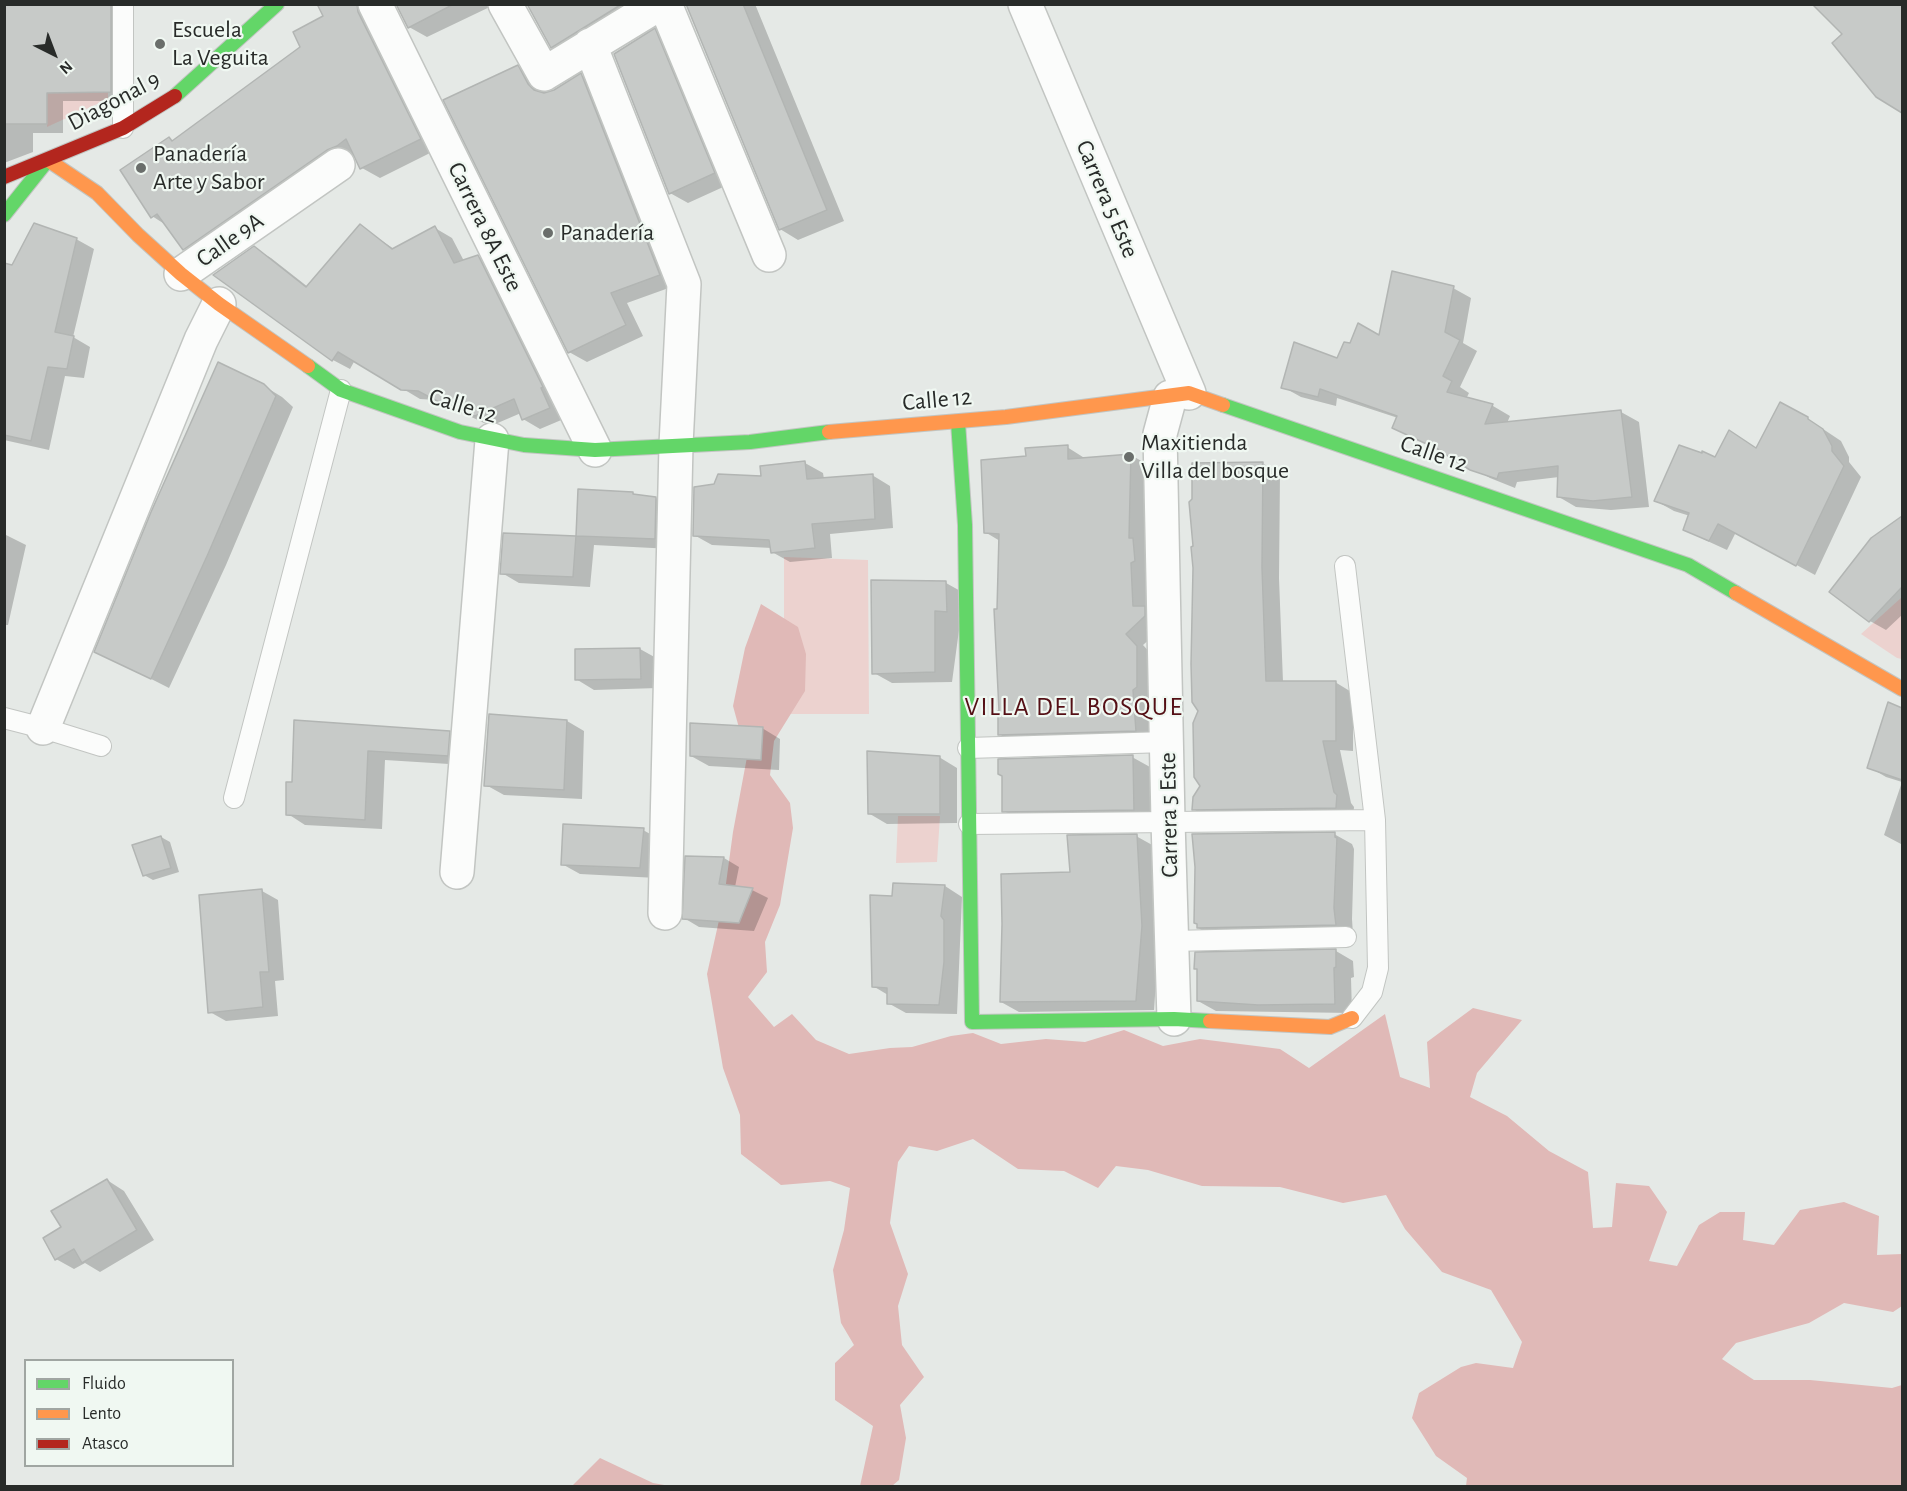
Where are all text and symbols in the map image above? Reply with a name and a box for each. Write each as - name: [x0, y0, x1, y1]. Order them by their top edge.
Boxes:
- place label: Escuela La Veguita: [172, 16, 269, 72]
- north arrow: [24, 24, 84, 84]
- marker: Escuela La Veguita: [153, 37, 167, 51]
- text: N: [57, 58, 76, 77]
- street label: Diagonal 9: [63, 65, 165, 137]
- street label: Carrera 5 Este: [1069, 136, 1145, 262]
- place label: Panadería Arte y Sabor: [153, 140, 265, 196]
- street label: Carrera 8A Este: [441, 158, 529, 296]
- marker: Panadería Arte y Sabor: [134, 161, 148, 175]
- street label: Calle 9A: [191, 207, 269, 273]
- place label: Panadería: [560, 219, 654, 247]
- marker: Panadería: [541, 226, 555, 240]
- street label: Calle 12: [425, 382, 501, 430]
- street label: Calle 12: [901, 383, 973, 417]
- place label: Maxitienda Villa del bosque: [1141, 429, 1289, 485]
- street label: Calle 12: [1396, 429, 1472, 479]
- marker: Maxitienda Villa del bosque: [1122, 450, 1136, 464]
- district label: VILLA DEL BOSQUE: [964, 691, 1184, 723]
- street label: Carrera 5 Este: [1154, 752, 1184, 878]
- legend: [24, 1359, 234, 1467]
- text: Fluido: [82, 1375, 126, 1393]
- text: Lento: [82, 1405, 121, 1423]
- text: Atasco: [82, 1435, 129, 1453]

